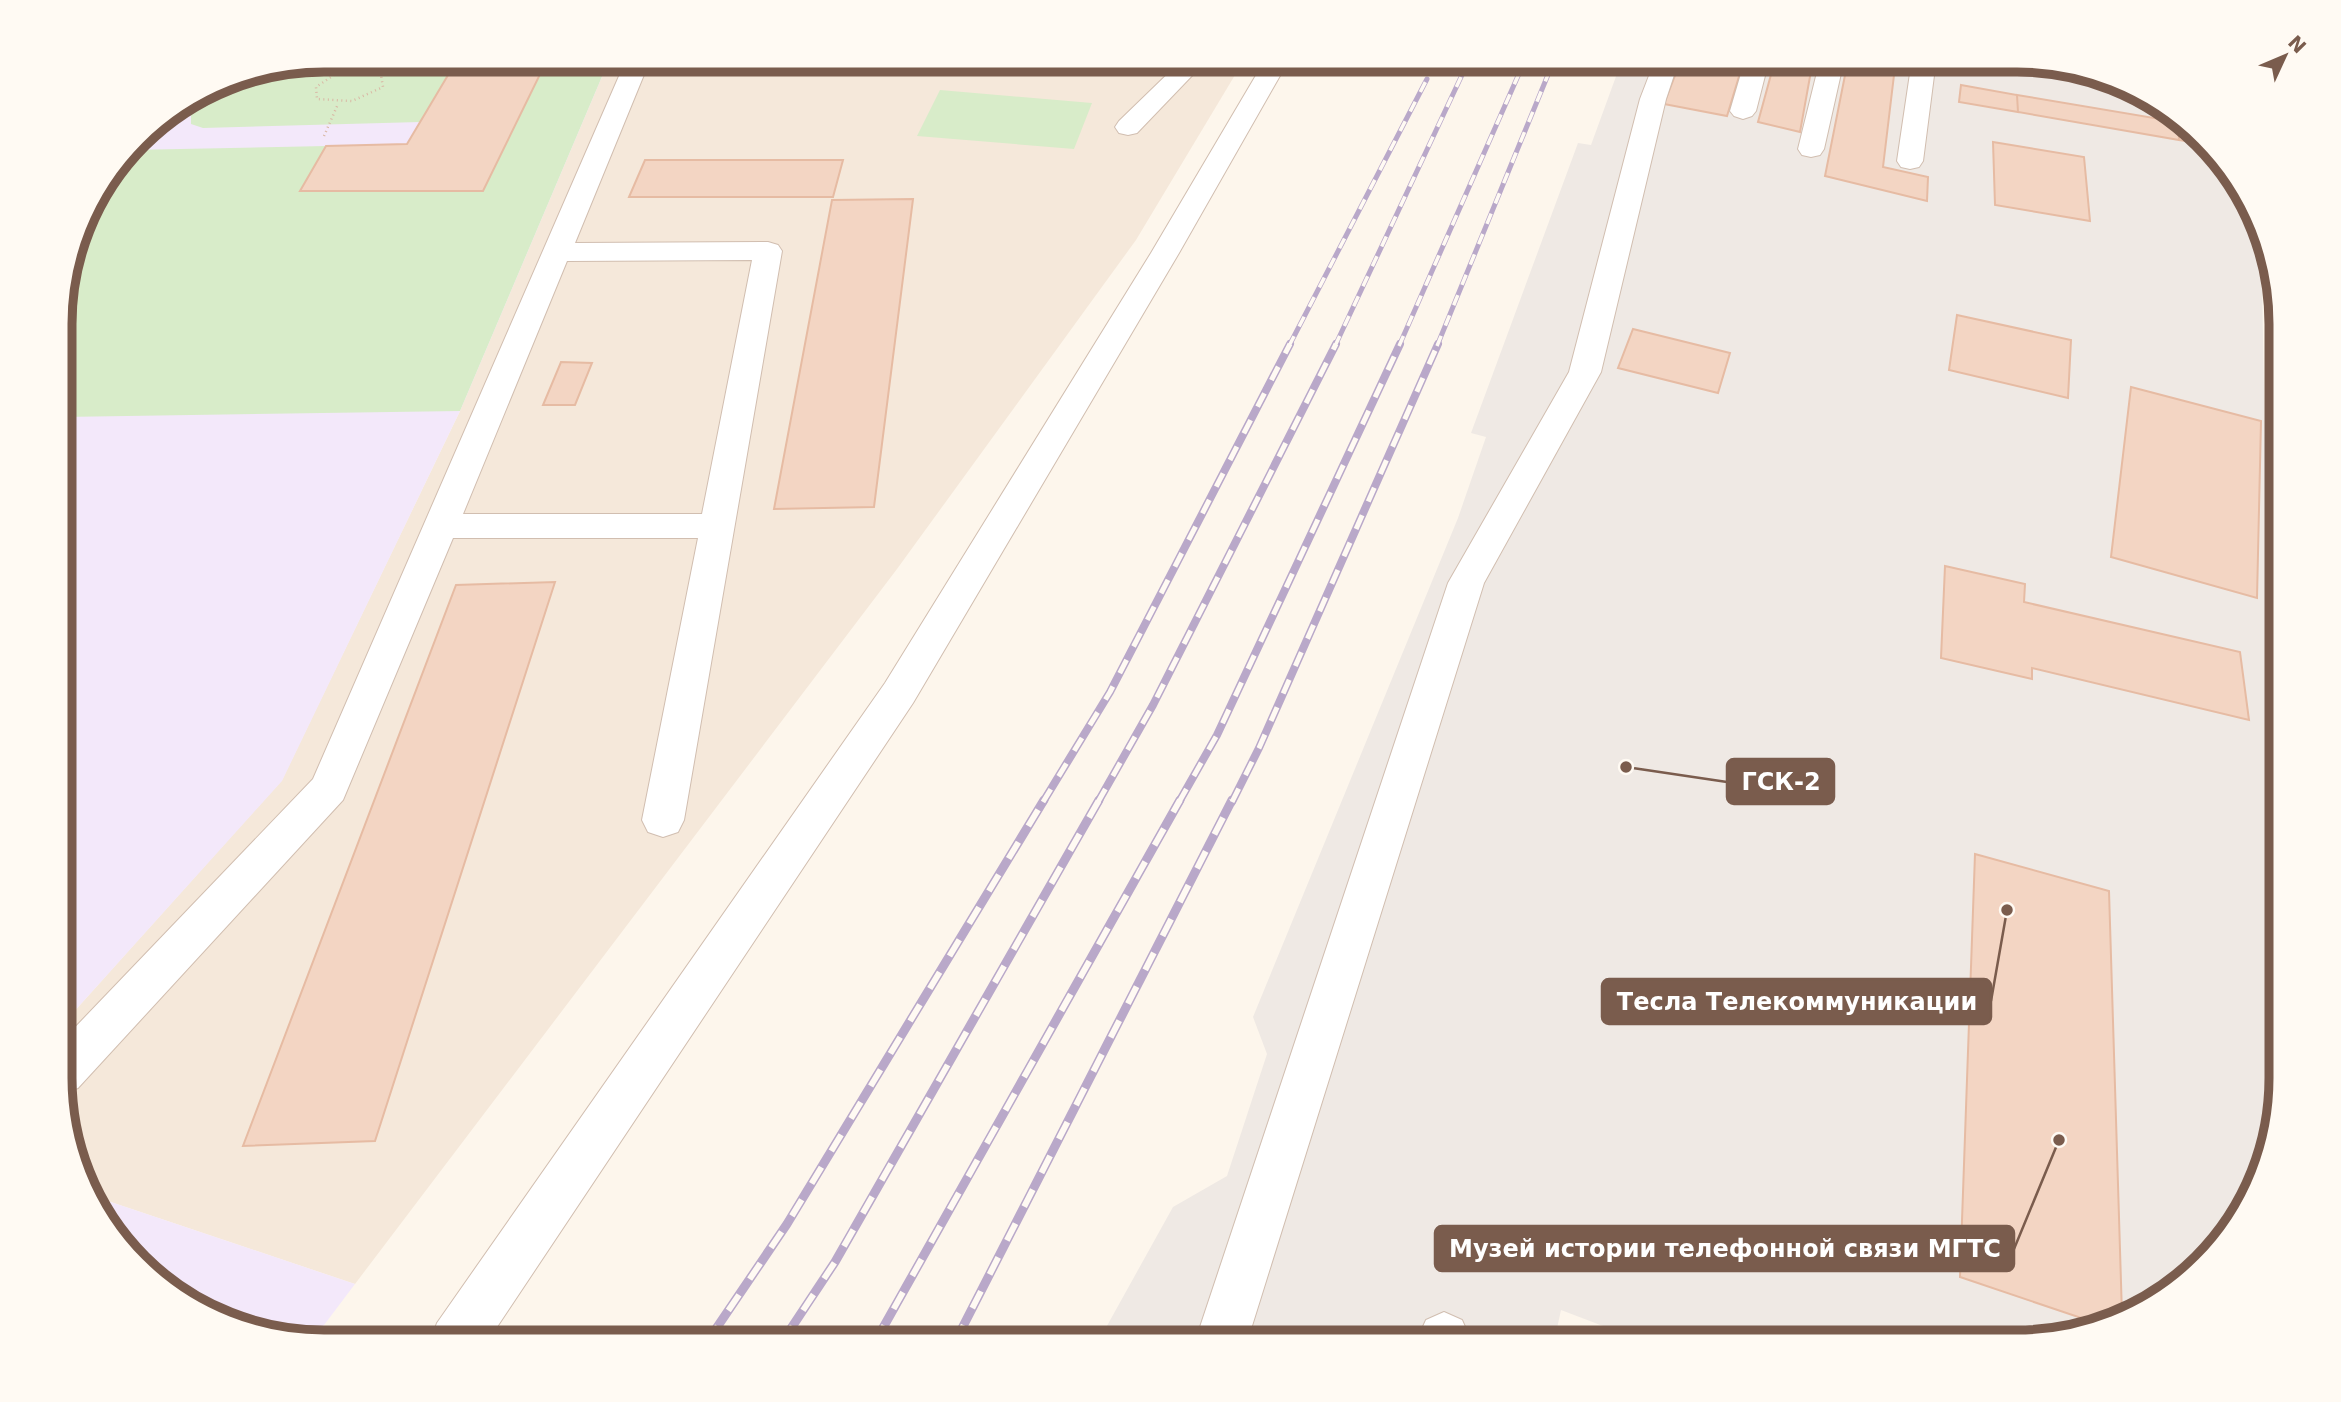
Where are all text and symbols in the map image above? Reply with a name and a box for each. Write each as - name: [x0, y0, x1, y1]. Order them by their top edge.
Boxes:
- north arrow: [2250, 21, 2320, 91]
- text: N: [2284, 31, 2311, 58]
- callout: ГСК-2: [1727, 759, 1834, 804]
- text: ГСК-2: [1741, 768, 1821, 796]
- callout: Тесла Телекоммуникации: [1602, 979, 1991, 1024]
- text: Тесла Телекоммуникации: [1617, 988, 1977, 1016]
- callout: Музей истории телефонной связи МГТС: [1435, 1226, 2014, 1271]
- text: Музей истории телефонной связи МГТС: [1449, 1235, 2001, 1263]

